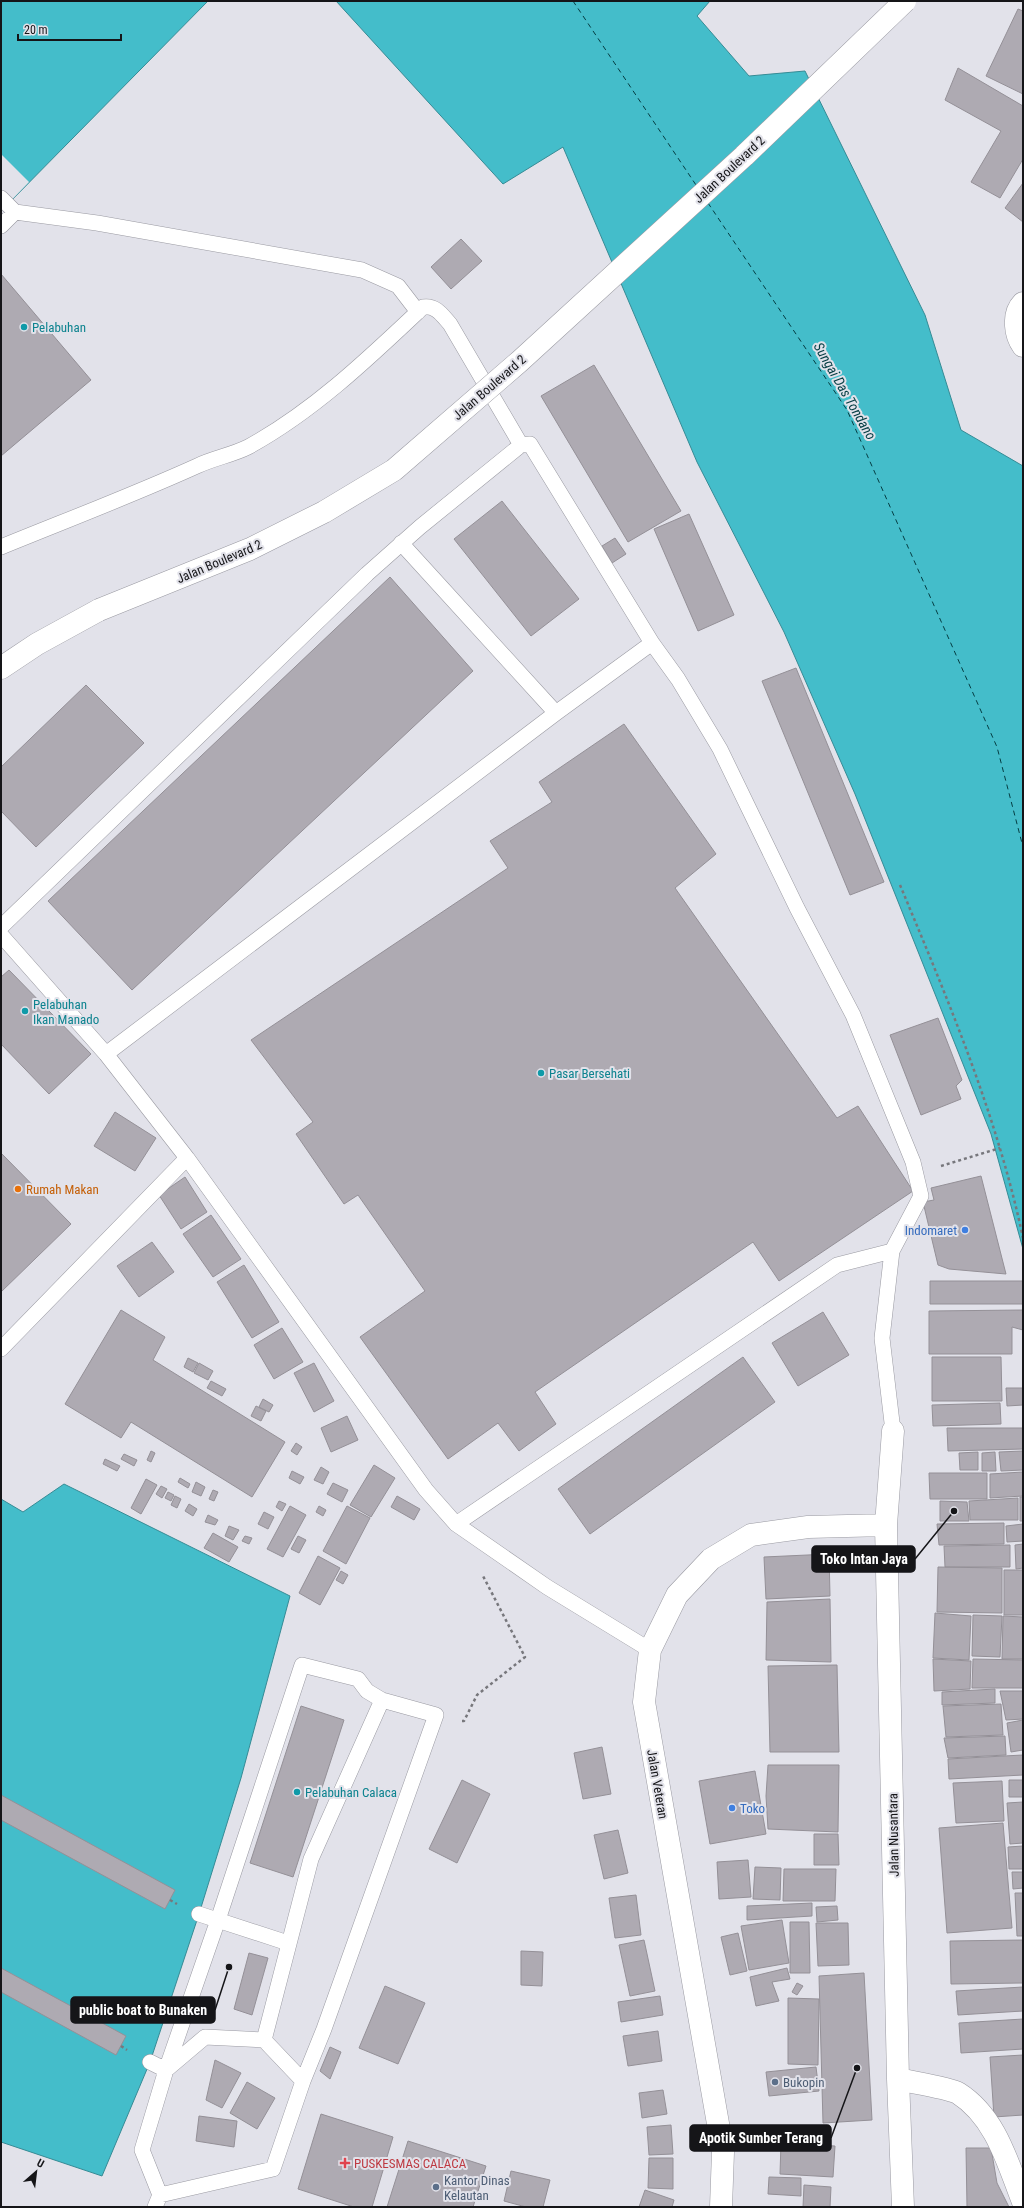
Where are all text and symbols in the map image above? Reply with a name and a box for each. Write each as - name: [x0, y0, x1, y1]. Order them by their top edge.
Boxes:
- scale bar: [18, 16, 121, 42]
- text: 20 m: [24, 23, 48, 37]
- street label: Jalan Boulevard 2: [691, 133, 768, 206]
- place label: Pelabuhan: [32, 320, 86, 335]
- marker: Pelabuhan: [19, 322, 29, 332]
- water label: Sungai Das Tondano: [811, 340, 879, 443]
- street label: Jalan Boulevard 2: [450, 352, 529, 423]
- street label: Jalan Boulevard 2: [174, 537, 264, 586]
- place label: Pelabuhan Ikan Manado: [33, 997, 99, 1027]
- marker: Pelabuhan Ikan Manado: [20, 1006, 30, 1016]
- place label: Pasar Bersehati: [549, 1066, 630, 1081]
- marker: Pasar Bersehati: [536, 1068, 546, 1078]
- place label: Rumah Makan: [26, 1182, 99, 1197]
- marker: Rumah Makan: [13, 1184, 23, 1194]
- place label: Indomaret: [905, 1223, 957, 1238]
- marker: Indomaret: [960, 1225, 970, 1235]
- callout: Toko Intan Jaya: [812, 1546, 915, 1572]
- text: Toko Intan Jaya: [820, 1551, 908, 1567]
- street label: Jalan Veteran: [644, 1748, 671, 1820]
- place label: Pelabuhan Calaca: [305, 1785, 397, 1800]
- marker: Pelabuhan Calaca: [292, 1787, 302, 1797]
- street label: Jalan Nusantara: [885, 1793, 902, 1877]
- place label: Toko: [740, 1801, 765, 1816]
- marker: Toko: [727, 1803, 737, 1813]
- callout: public boat to Bunaken: [71, 1997, 215, 2023]
- text: public boat to Bunaken: [79, 2002, 207, 2018]
- place label: Bukopin: [783, 2075, 824, 2090]
- marker: Bukopin: [770, 2077, 780, 2087]
- callout: Apotik Sumber Terang: [690, 2125, 831, 2151]
- text: Apotik Sumber Terang: [699, 2130, 823, 2146]
- north arrow: [16, 2152, 56, 2192]
- text: U: [35, 2156, 46, 2171]
- place label: PUSKESMAS CALACA: [354, 2156, 467, 2171]
- marker: PUSKESMAS CALACA: [339, 2157, 351, 2169]
- place label: Kantor Dinas Kelautan: [444, 2173, 510, 2203]
- marker: Kantor Dinas Kelautan: [431, 2182, 441, 2192]

